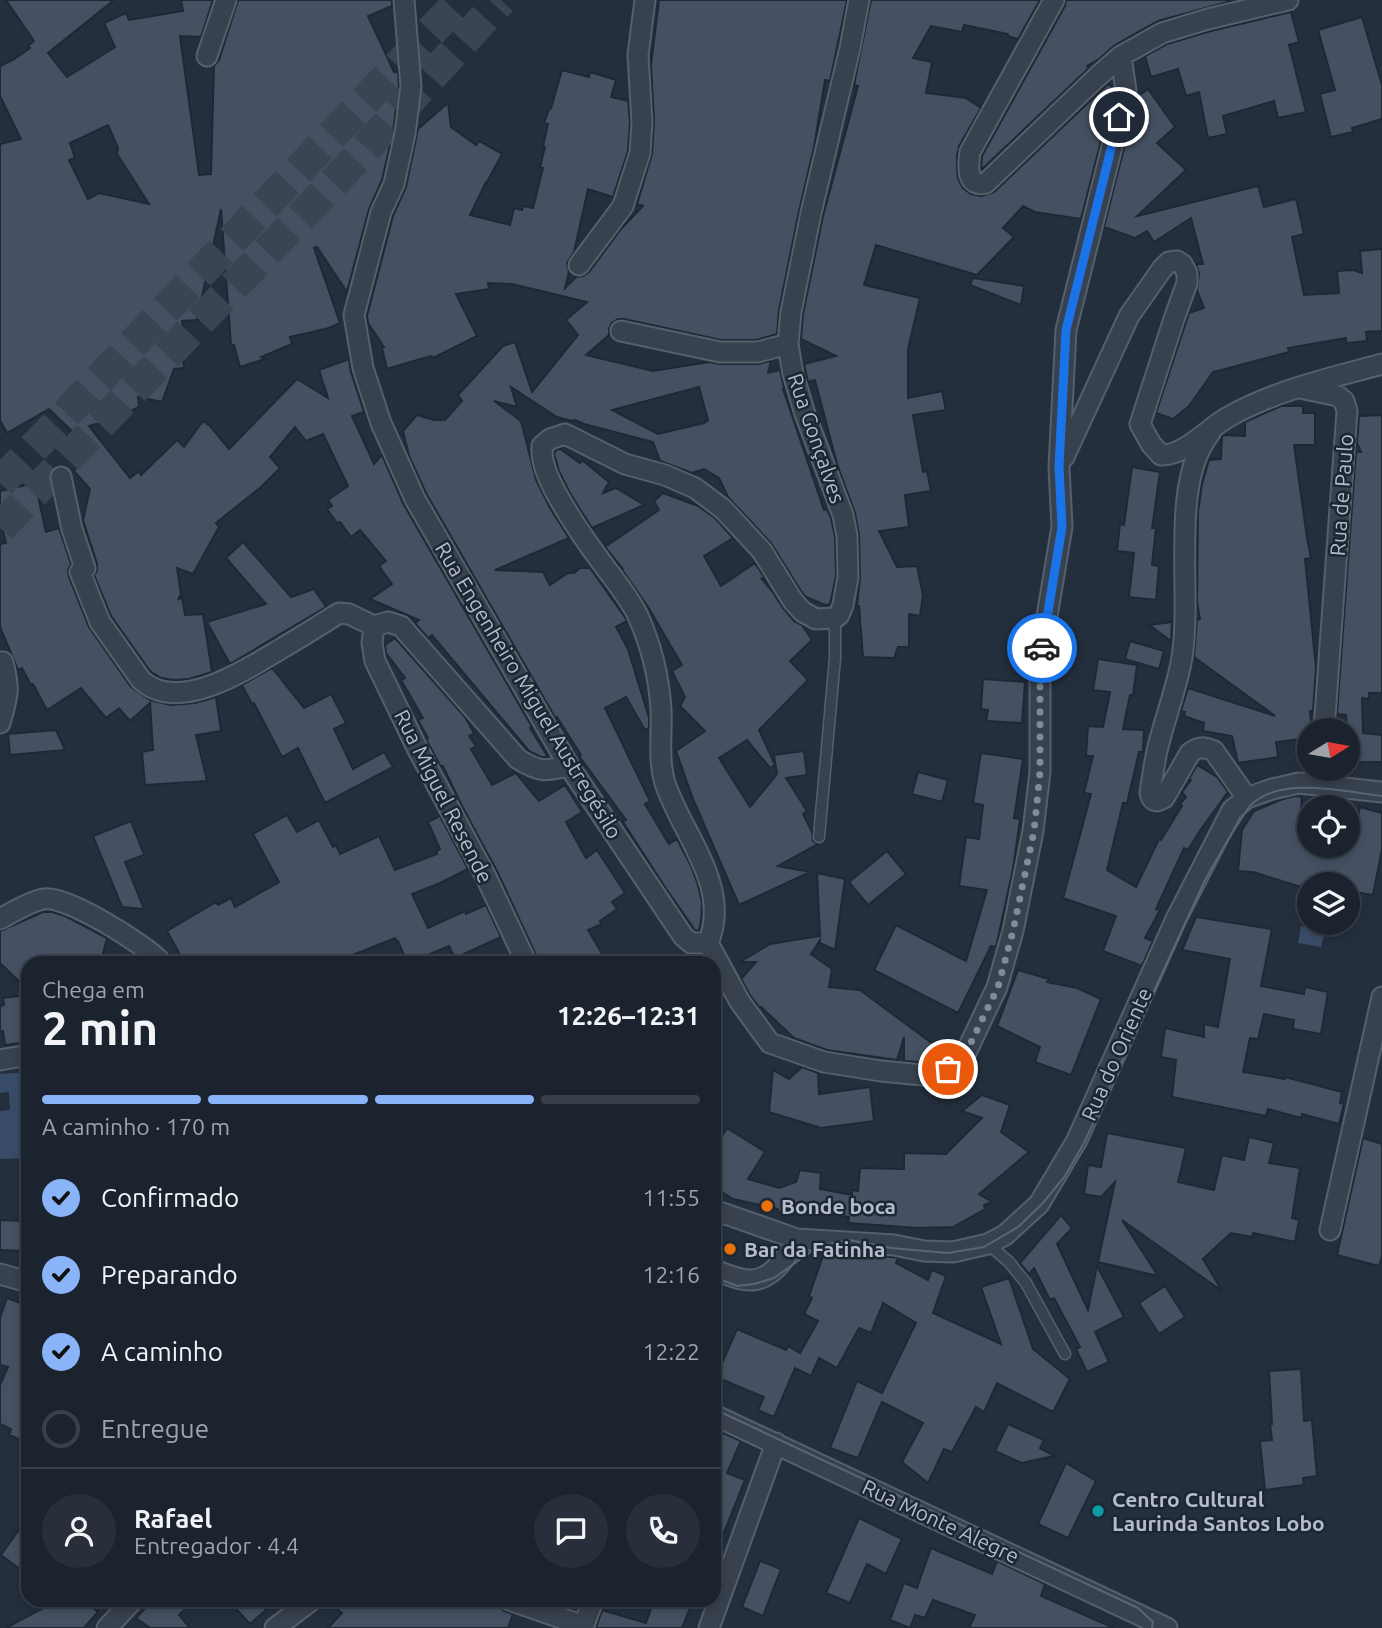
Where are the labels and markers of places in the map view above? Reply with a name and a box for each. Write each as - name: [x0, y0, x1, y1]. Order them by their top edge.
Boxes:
- pin: [1089, 87, 1149, 147]
- pin: [918, 1039, 978, 1099]
- place label: Bonde boca: [781, 1194, 896, 1218]
- marker: Bonde boca: [759, 1198, 775, 1214]
- place label: Bar da Fatinha: [744, 1237, 885, 1261]
- marker: Bar da Fatinha: [722, 1241, 738, 1257]
- place label: Centro Cultural Laurinda Santos Lobo: [1112, 1487, 1325, 1535]
- marker: Centro Cultural Laurinda Santos Lobo: [1090, 1503, 1106, 1519]

